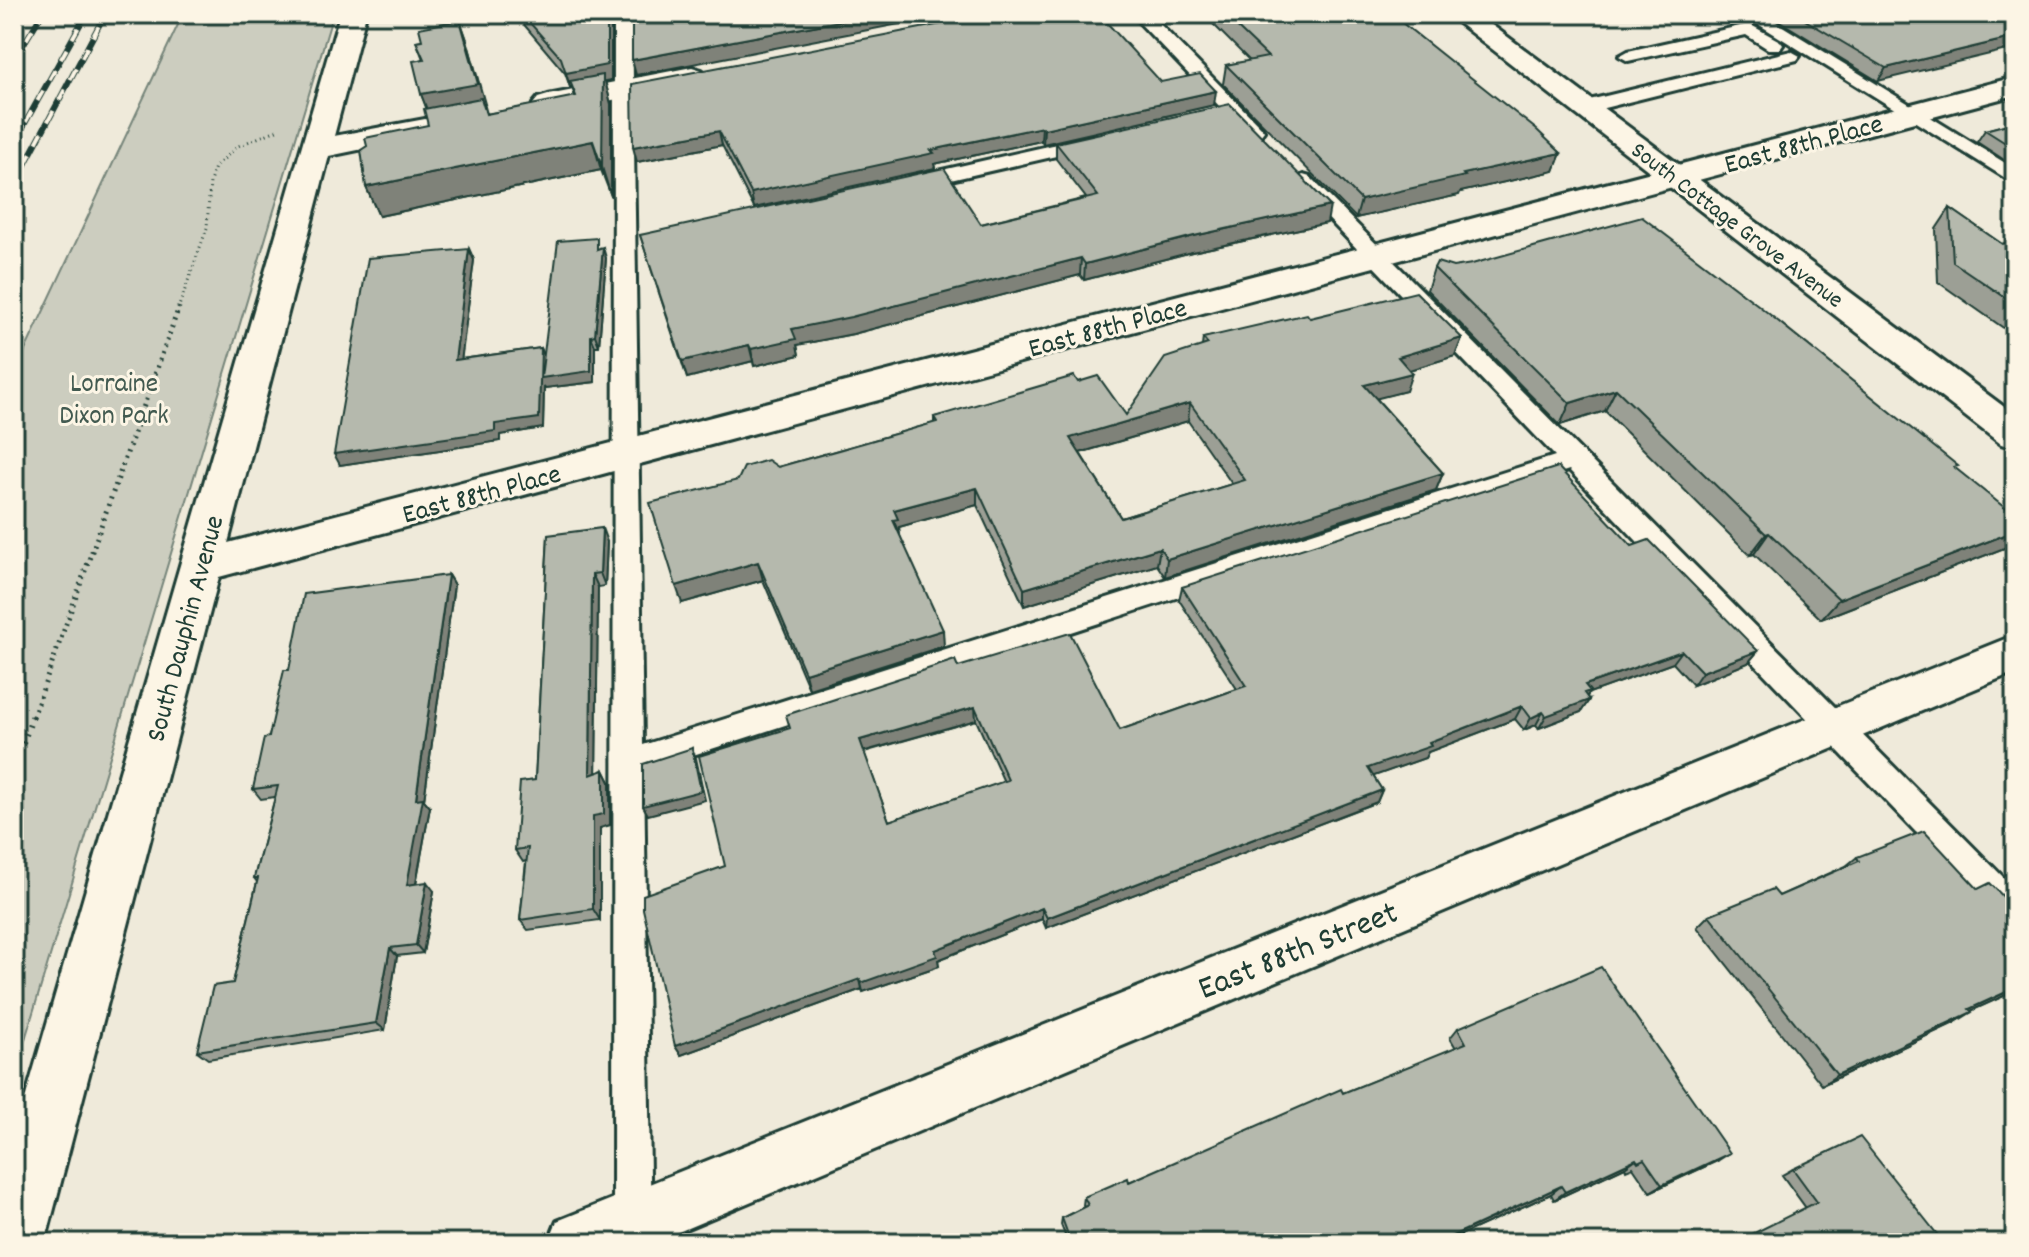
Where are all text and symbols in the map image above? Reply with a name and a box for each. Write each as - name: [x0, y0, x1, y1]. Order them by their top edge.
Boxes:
- street label: East 88th Place: [1721, 106, 1888, 187]
- street label: South Cottage Grove Avenue: [1623, 135, 1850, 318]
- street label: East 88th Place: [1025, 290, 1192, 371]
- park label: Lorraine Dixon Park: [59, 366, 169, 438]
- street label: East 88th Place: [399, 456, 566, 537]
- street label: South Dauphin Avenue: [138, 512, 237, 747]
- street label: East 88th Street: [1192, 891, 1406, 1015]

